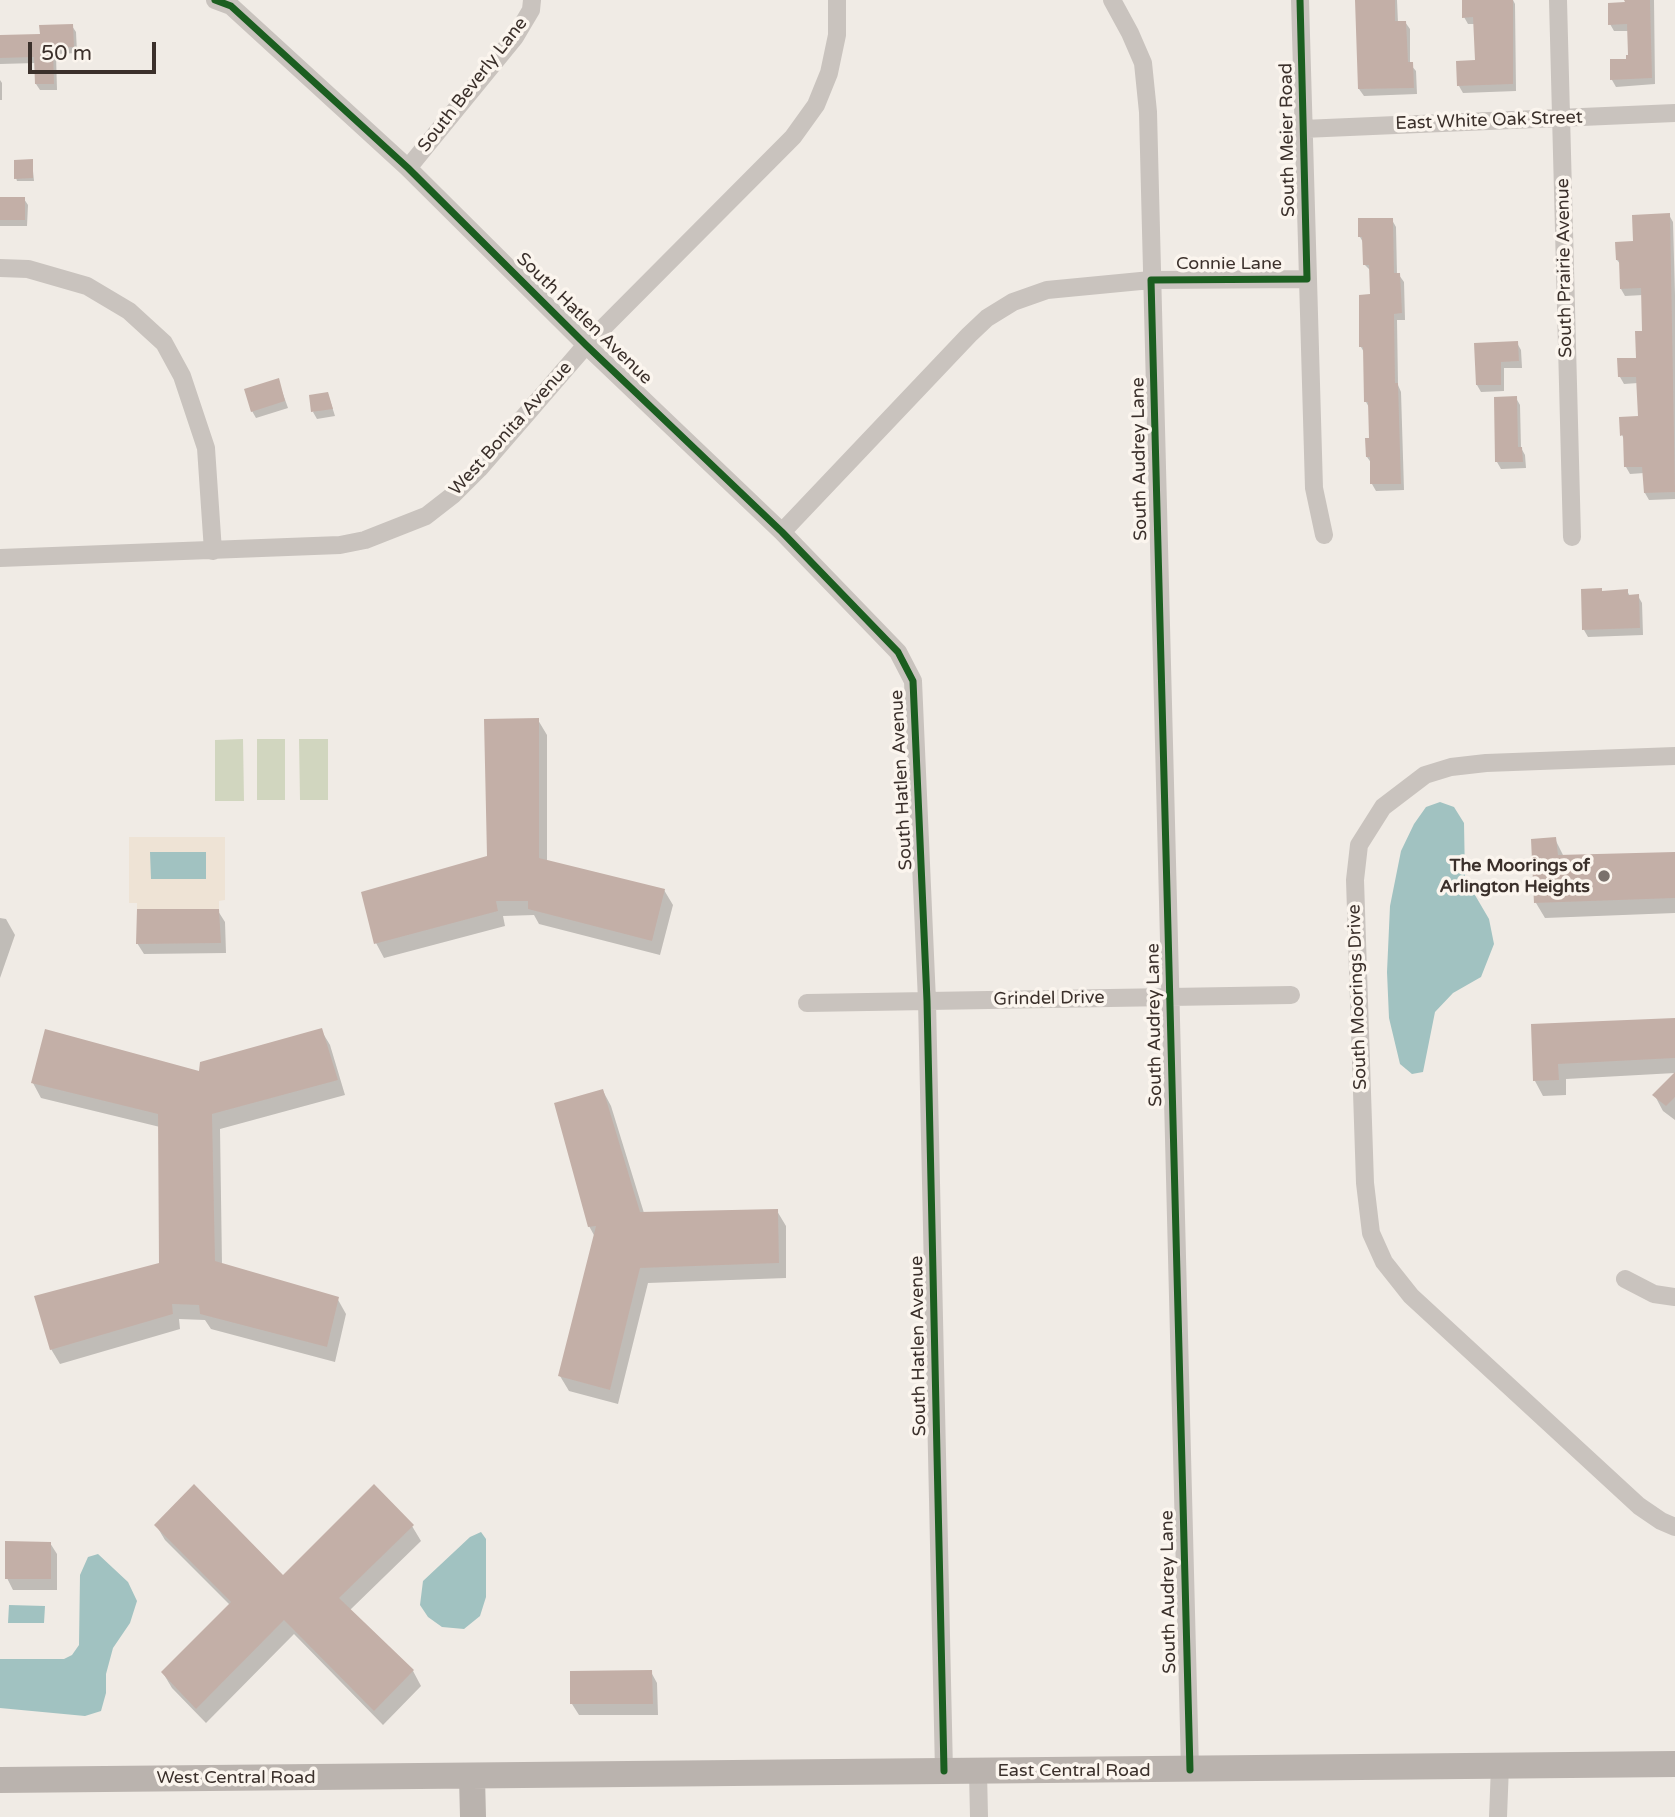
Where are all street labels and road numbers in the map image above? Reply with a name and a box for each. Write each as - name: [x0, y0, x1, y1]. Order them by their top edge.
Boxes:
- street label: South Beverly Lane: [414, 13, 532, 157]
- street label: South Meier Road: [1276, 63, 1300, 217]
- street label: East White Oak Street: [1395, 107, 1583, 135]
- street label: South Prairie Avenue: [1553, 178, 1577, 358]
- street label: South Hatlen Avenue: [512, 248, 656, 390]
- street label: Connie Lane: [1176, 253, 1282, 275]
- street label: West Bonita Avenue: [445, 358, 577, 500]
- street label: South Audrey Lane: [1128, 377, 1152, 541]
- street label: South Hatlen Avenue: [886, 689, 918, 871]
- street label: South Moorings Drive: [1344, 904, 1372, 1090]
- street label: South Audrey Lane: [1143, 943, 1167, 1107]
- street label: Grindel Drive: [993, 987, 1105, 1011]
- street label: South Hatlen Avenue: [907, 1256, 931, 1436]
- street label: South Audrey Lane: [1157, 1510, 1181, 1674]
- street label: East Central Road: [997, 1760, 1151, 1782]
- street label: West Central Road: [156, 1767, 316, 1789]

